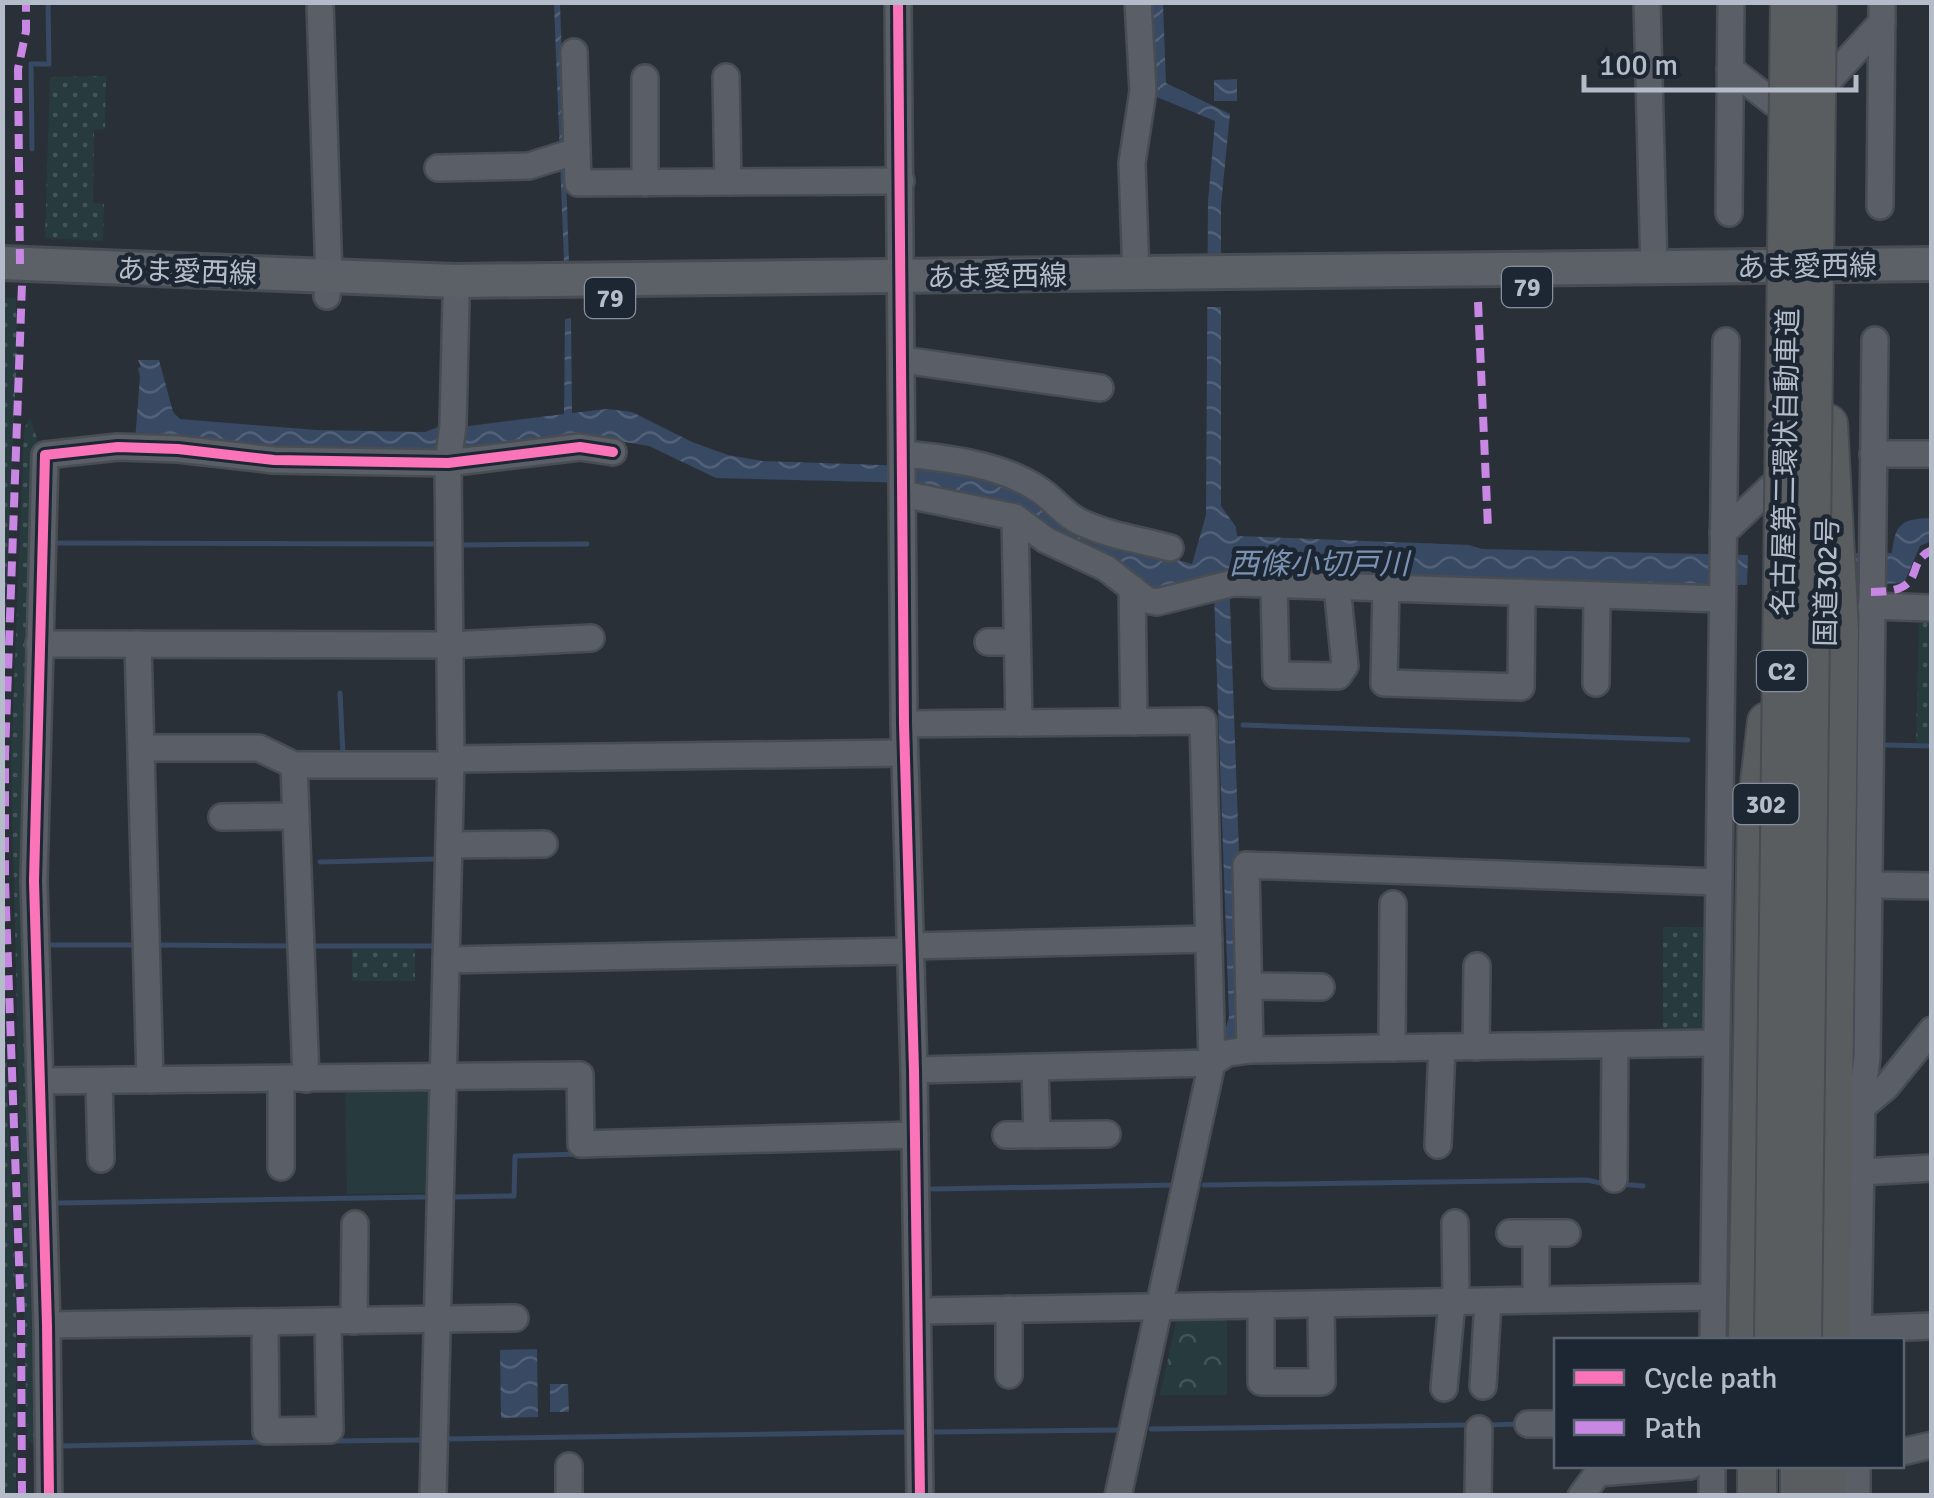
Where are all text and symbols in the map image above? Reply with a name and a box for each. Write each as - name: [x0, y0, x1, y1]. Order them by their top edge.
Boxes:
- scale bar: [1584, 30, 1856, 92]
- text: 100 m: [1599, 47, 1678, 84]
- street label: あま愛西線: [1737, 249, 1877, 285]
- street label: あま愛西線: [116, 253, 258, 291]
- street label: あま愛西線: [927, 259, 1067, 295]
- road number: 79: [1502, 267, 1552, 307]
- road number: 79: [585, 278, 635, 318]
- street label: 名古屋第二環状自動車道: [1766, 308, 1806, 616]
- street label: 国道302号: [1809, 517, 1845, 647]
- water label: 西條小切戸川: [1229, 546, 1412, 583]
- road number: C2: [1757, 651, 1807, 691]
- road number: 302: [1734, 784, 1798, 824]
- legend: [1554, 1338, 1904, 1468]
- text: Cycle path: [1644, 1360, 1778, 1397]
- text: Path: [1644, 1410, 1702, 1447]

